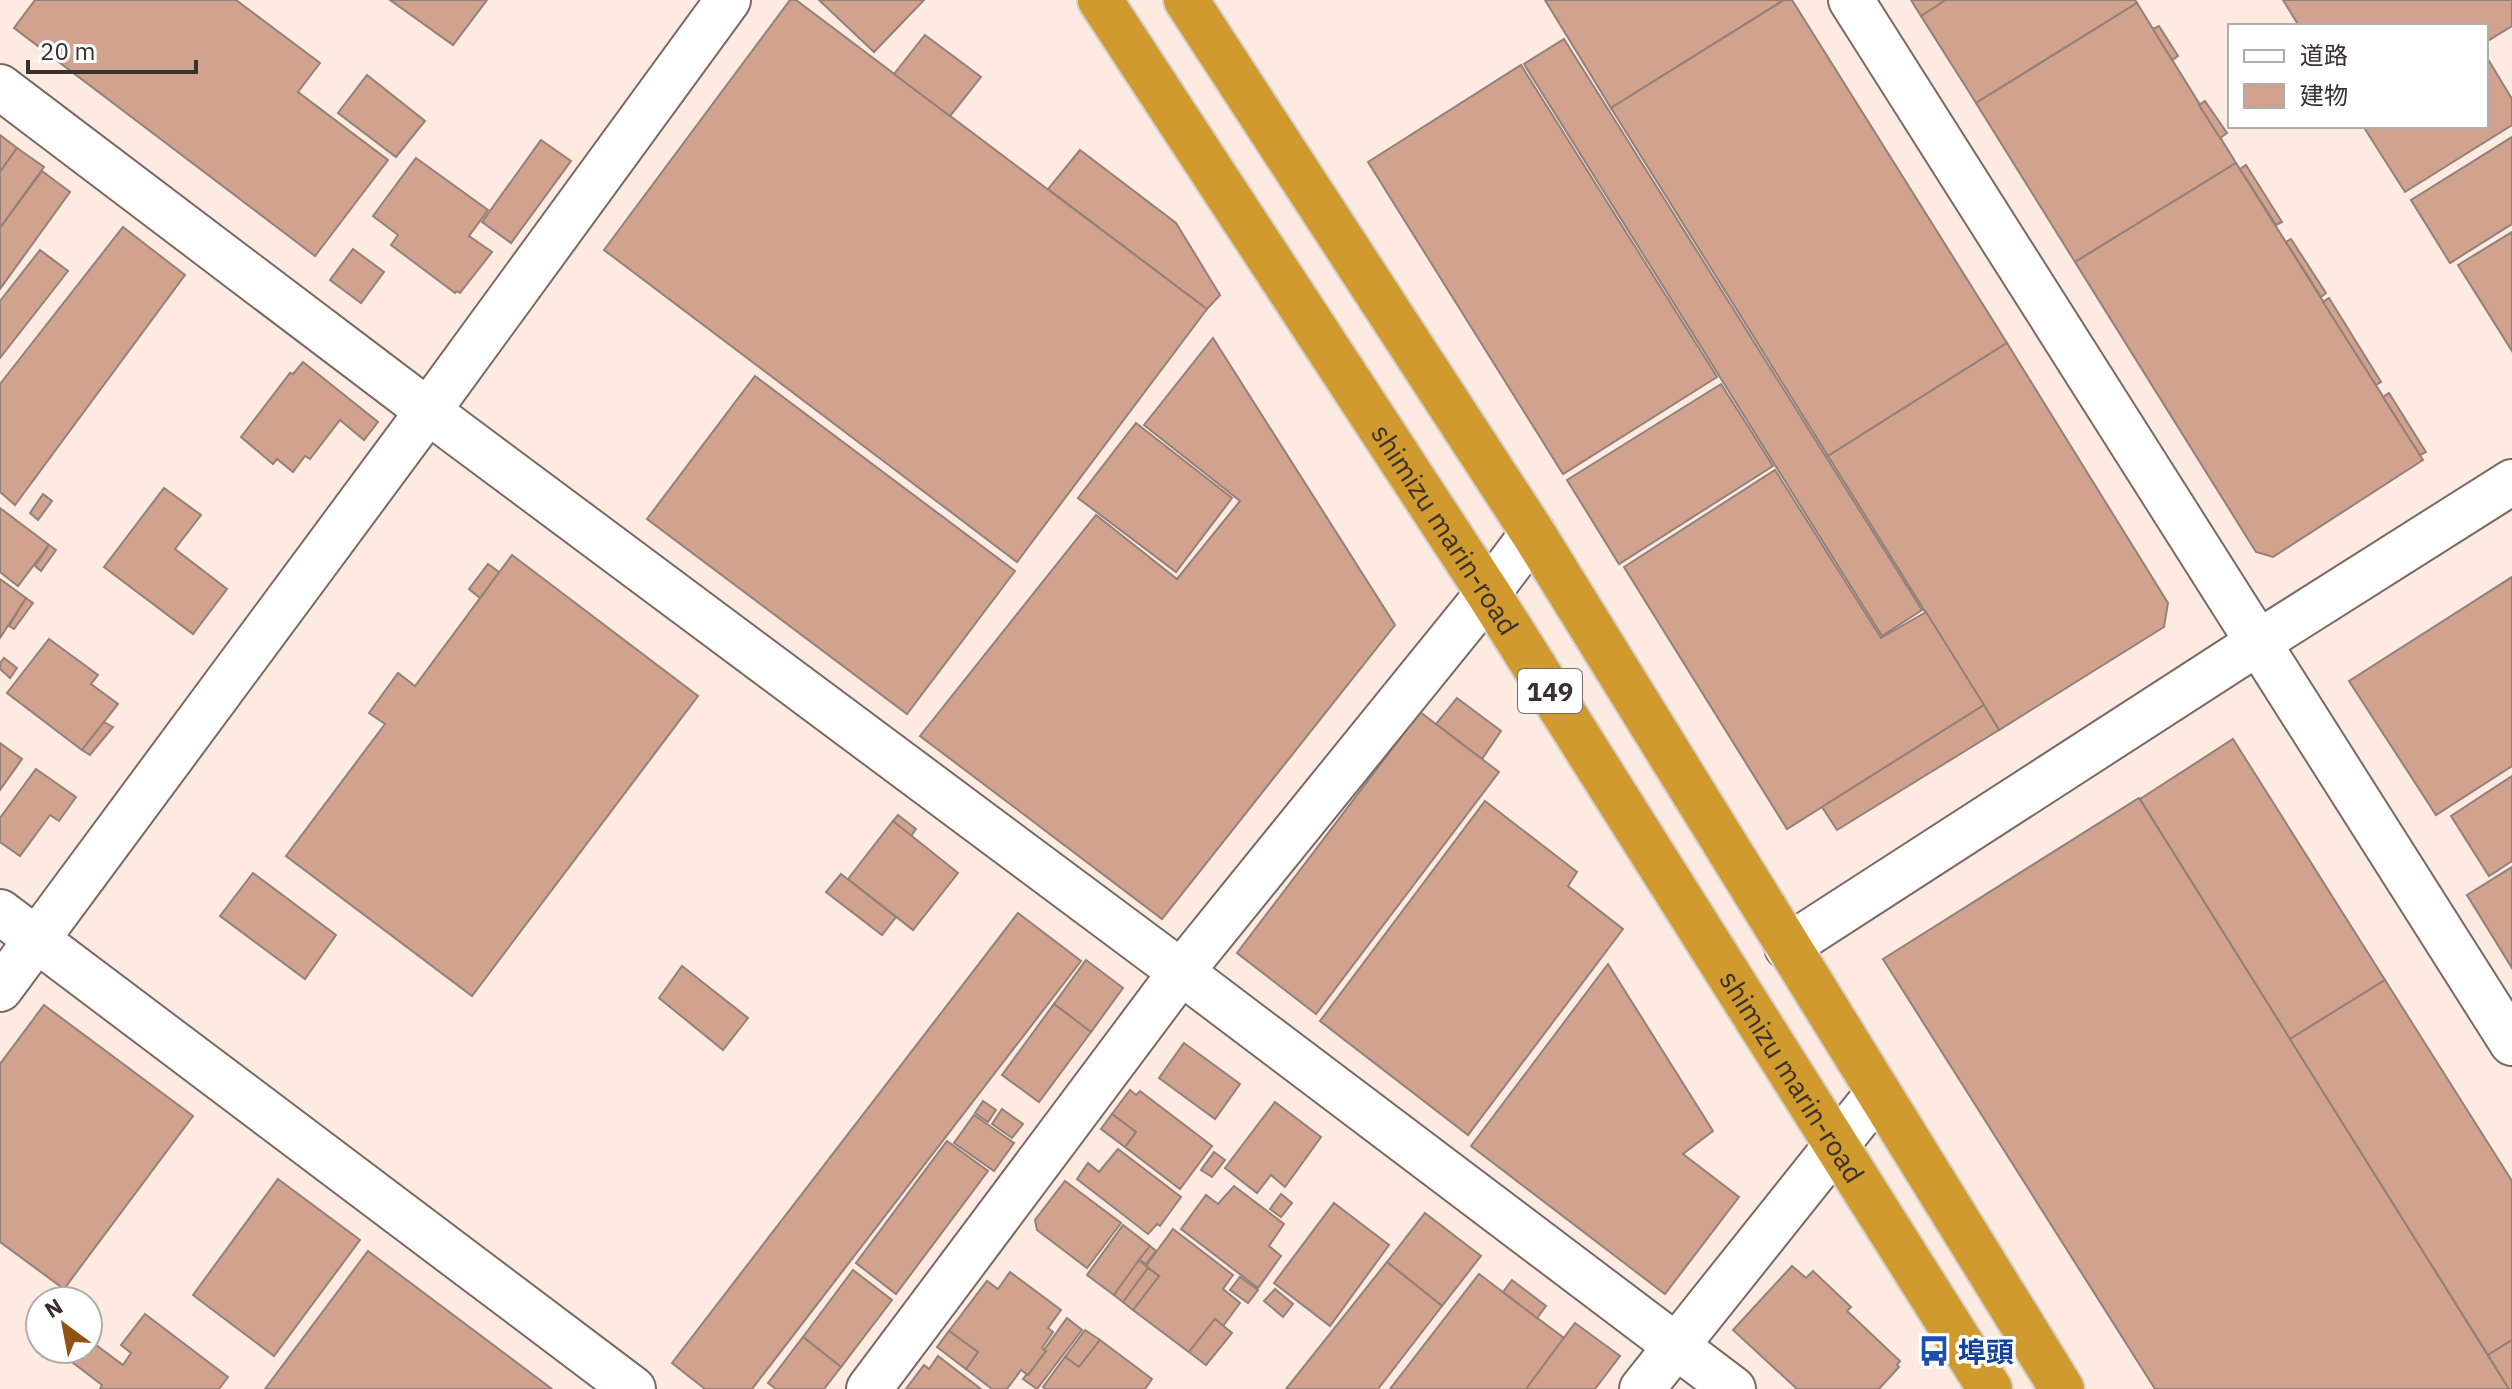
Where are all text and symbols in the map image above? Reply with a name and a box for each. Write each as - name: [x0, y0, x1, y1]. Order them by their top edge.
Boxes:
- scale bar: [28, 24, 196, 74]
- legend: [2228, 24, 2488, 128]
- text: 20 m: [40, 35, 95, 67]
- text: 道路: [2300, 39, 2348, 71]
- text: 建物: [2300, 79, 2348, 111]
- street label: shimizu marin-road: [1364, 416, 1528, 641]
- road number: 149: [1518, 669, 1582, 713]
- street label: shimizu marin-road: [1712, 963, 1874, 1189]
- north arrow: [24, 1285, 104, 1365]
- text: N: [39, 1291, 68, 1324]
- place label: 埠頭: [1958, 1333, 2014, 1370]
- bus stop icon: 埠頭: [1917, 1334, 1951, 1368]

